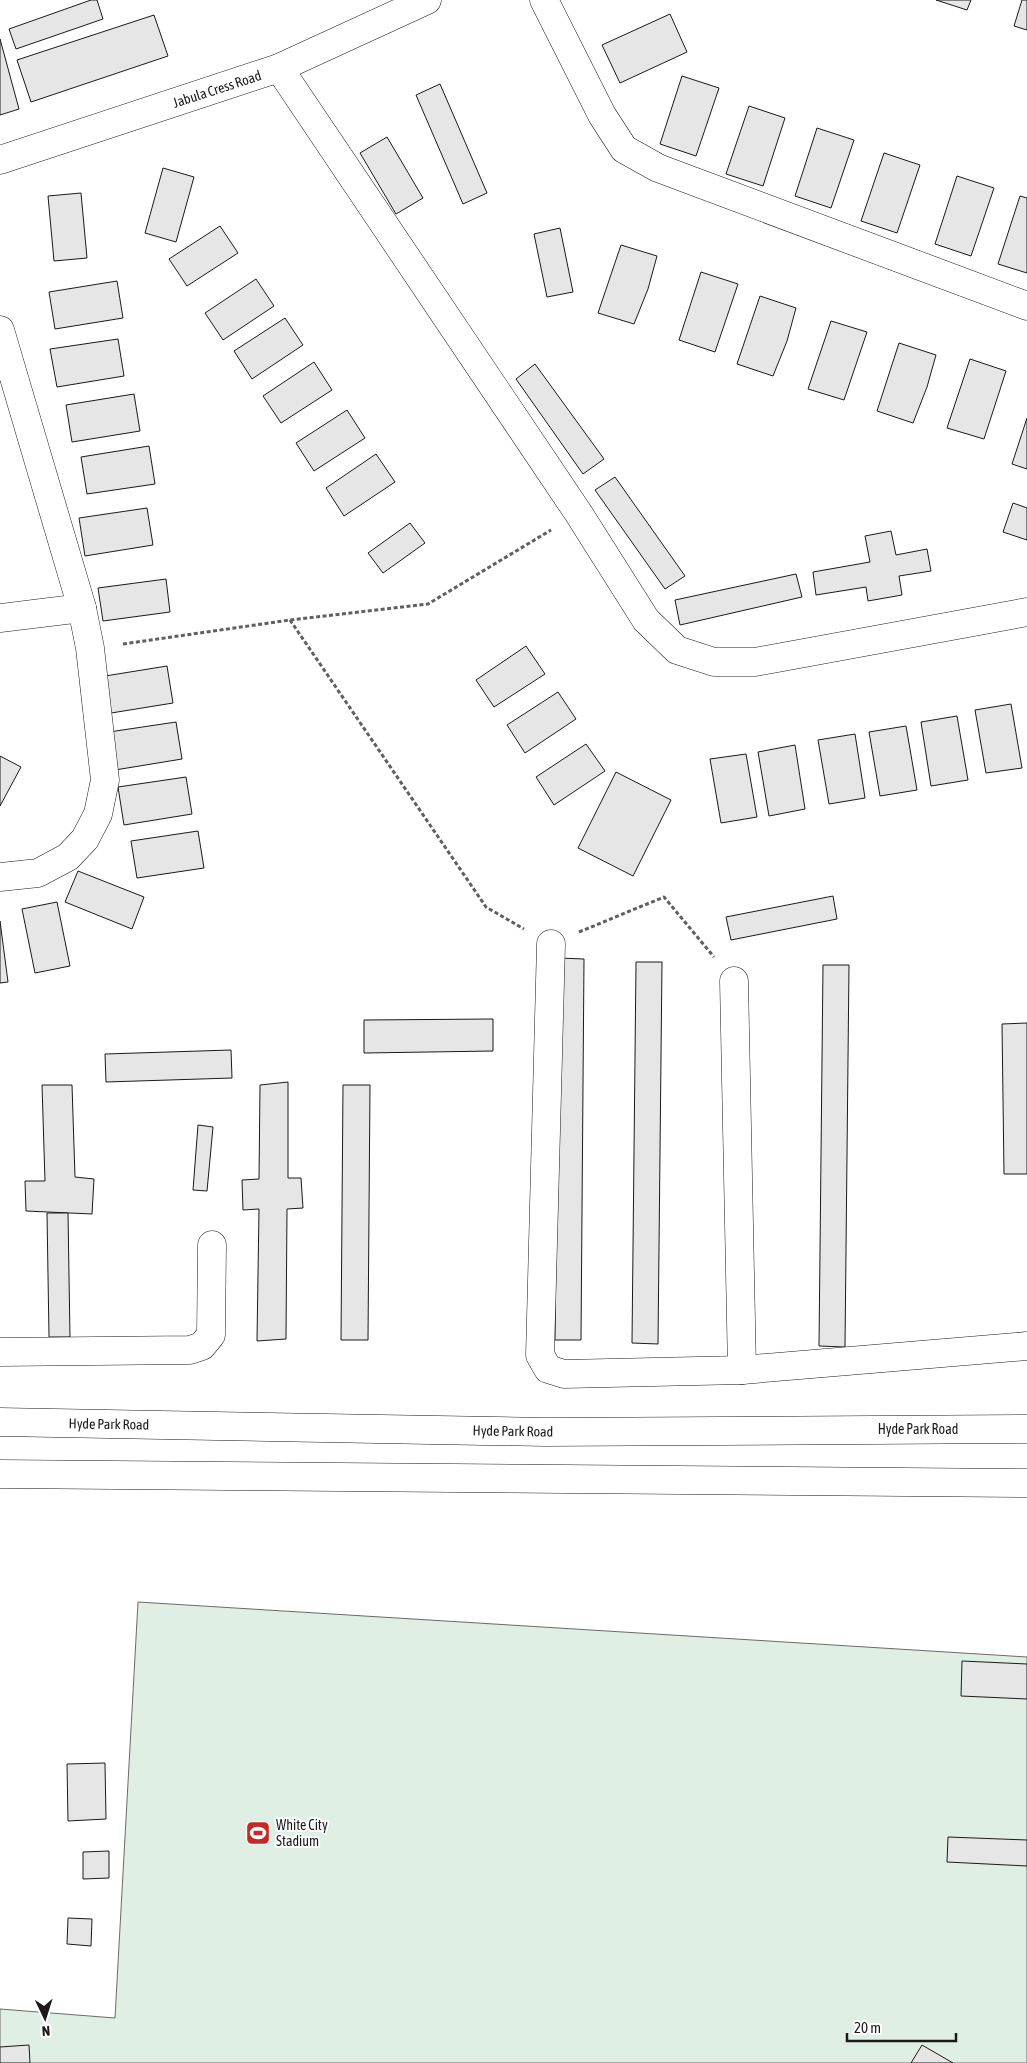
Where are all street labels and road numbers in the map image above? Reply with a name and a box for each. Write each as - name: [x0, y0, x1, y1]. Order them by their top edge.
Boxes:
- street label: Jabula Cress Road: [171, 67, 263, 111]
- street label: Hyde Park Road: [69, 1415, 149, 1433]
- street label: Hyde Park Road: [878, 1421, 958, 1437]
- street label: Hyde Park Road: [473, 1422, 553, 1440]

